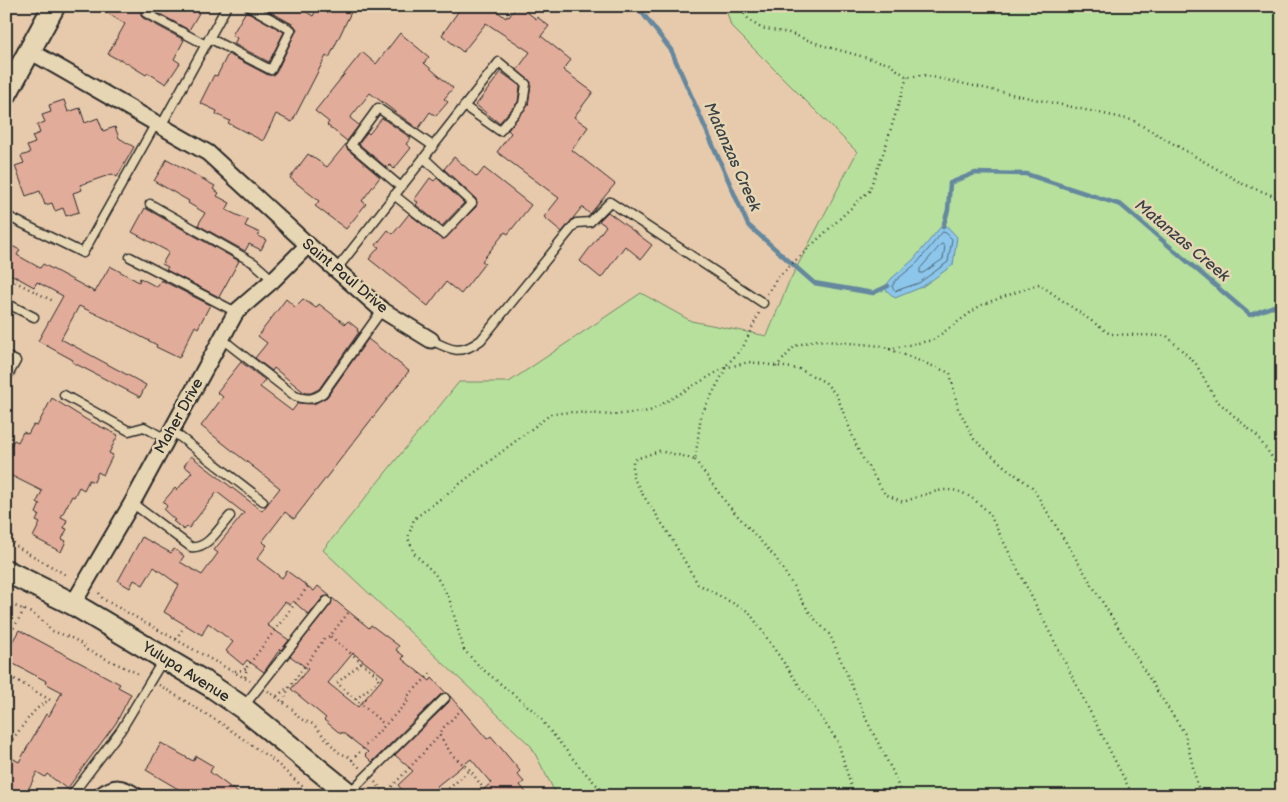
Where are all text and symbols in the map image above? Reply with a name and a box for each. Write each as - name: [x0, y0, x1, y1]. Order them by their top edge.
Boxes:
- water label: Matanzas Creek: [699, 99, 765, 216]
- water label: Matanzas Creek: [1131, 196, 1234, 287]
- street label: Saint Paul Drive: [298, 234, 392, 318]
- street label: Maher Drive: [150, 375, 208, 457]
- street label: Yulupa Avenue: [138, 637, 233, 707]

